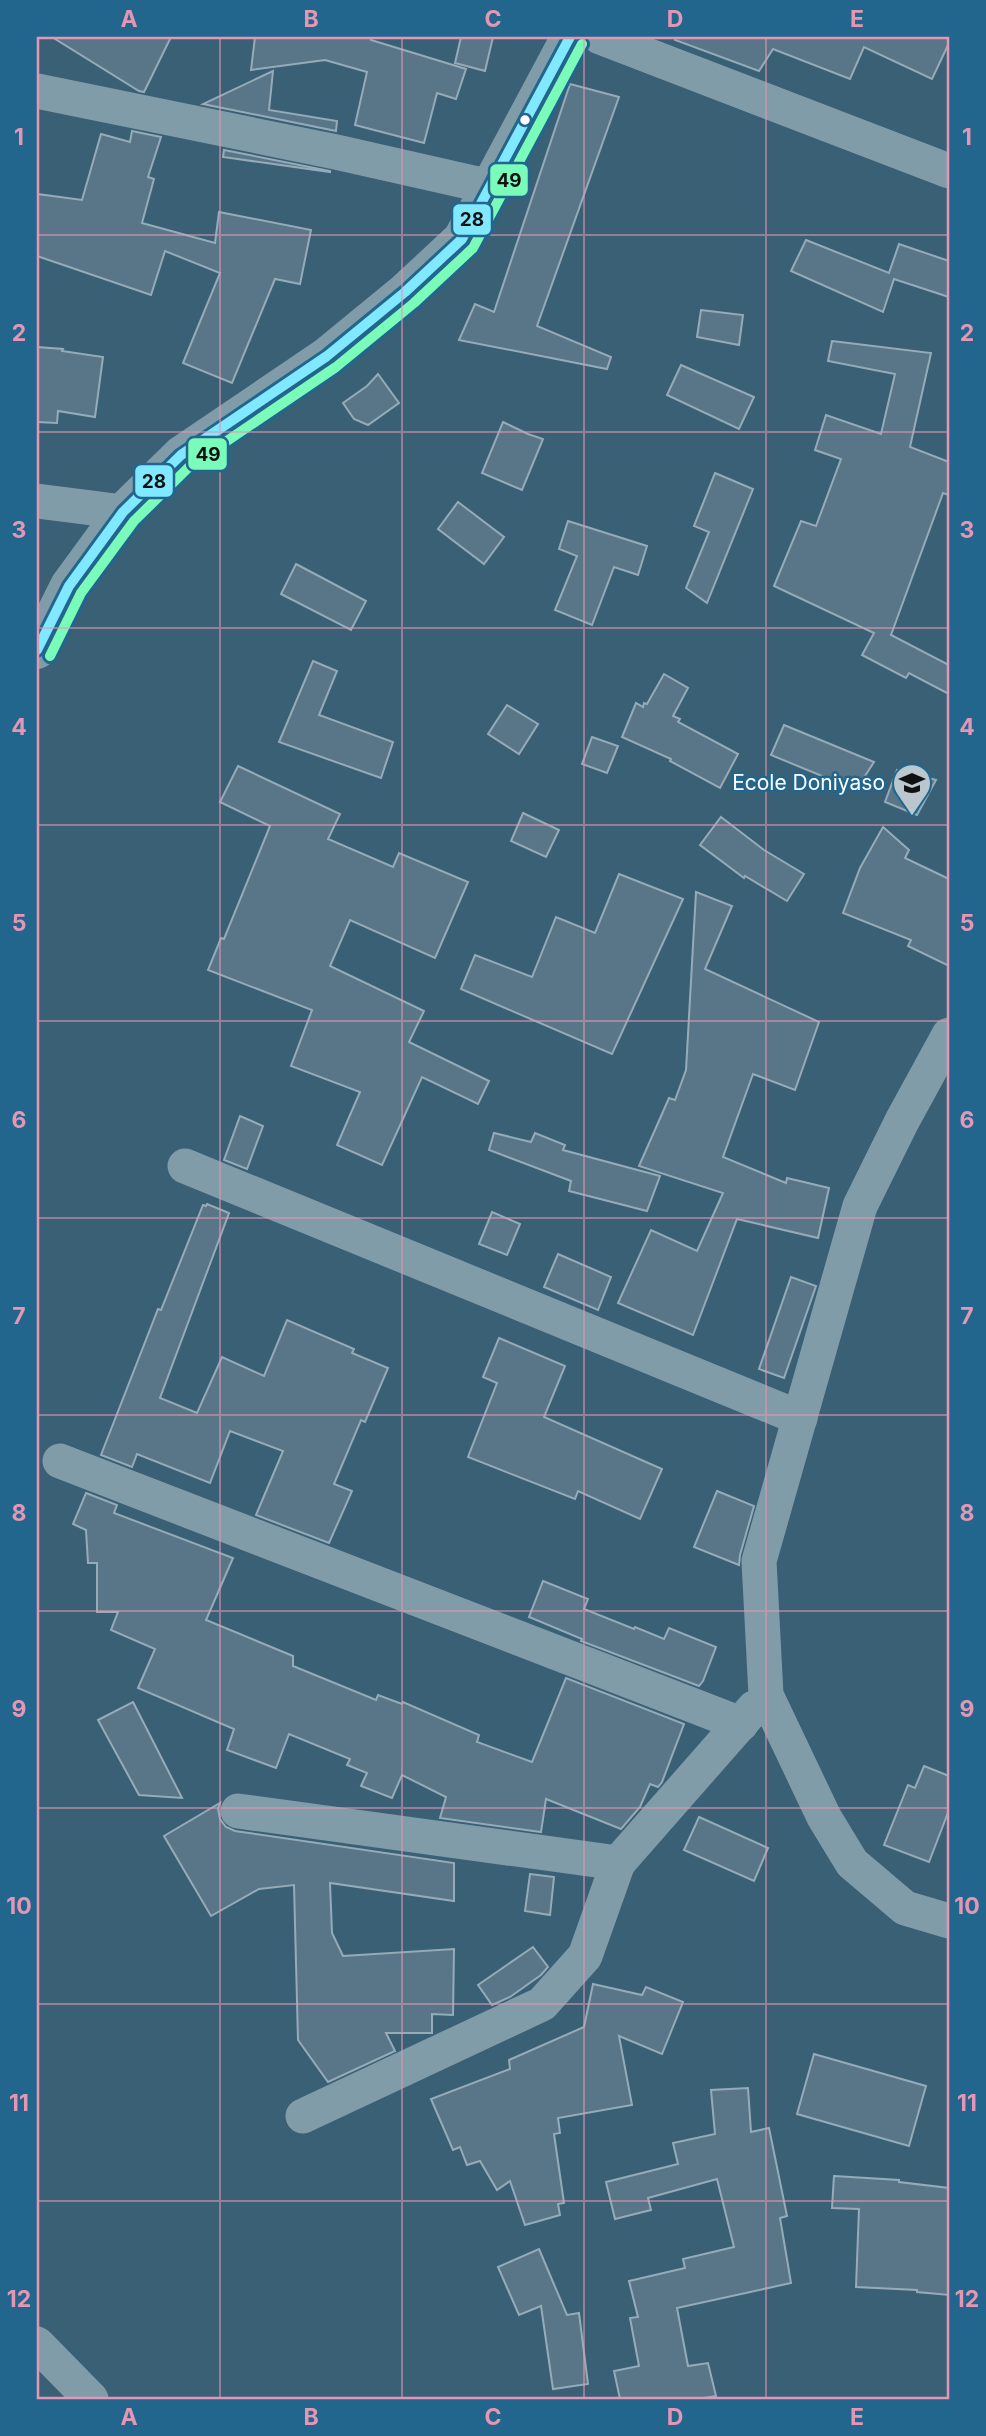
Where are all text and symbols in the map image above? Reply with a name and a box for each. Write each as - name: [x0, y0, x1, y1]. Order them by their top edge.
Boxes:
- text: A: [120, 5, 138, 33]
- text: B: [303, 5, 319, 33]
- text: C: [484, 5, 502, 33]
- text: D: [667, 5, 683, 33]
- text: E: [850, 5, 864, 33]
- unlabelled marker: [518, 113, 532, 127]
- text: 1: [14, 123, 24, 151]
- text: 1: [962, 123, 972, 151]
- line badge: 49: [489, 163, 529, 197]
- text: 49: [496, 169, 522, 192]
- line badge: 28: [452, 203, 492, 236]
- text: 28: [460, 208, 484, 231]
- text: 2: [12, 319, 26, 347]
- text: 2: [960, 319, 974, 347]
- line badge: 49: [187, 437, 228, 471]
- text: 49: [195, 443, 221, 466]
- line badge: 28: [134, 464, 174, 498]
- text: 28: [142, 470, 166, 493]
- text: 3: [12, 516, 26, 544]
- text: 3: [960, 516, 974, 544]
- text: 4: [11, 713, 27, 741]
- text: 4: [959, 713, 975, 741]
- school or university icon: Ecole Doniyaso: [891, 762, 933, 817]
- place label: Ecole Doniyaso: [732, 770, 885, 795]
- text: 5: [12, 909, 26, 937]
- text: 5: [960, 909, 974, 937]
- text: 6: [12, 1106, 26, 1134]
- text: 6: [960, 1106, 974, 1134]
- text: 7: [12, 1302, 26, 1330]
- text: 7: [960, 1302, 974, 1330]
- text: 8: [12, 1499, 26, 1527]
- text: 8: [960, 1499, 974, 1527]
- text: 9: [12, 1695, 26, 1723]
- text: 9: [960, 1695, 974, 1723]
- text: 10: [6, 1892, 32, 1920]
- text: 10: [954, 1892, 980, 1920]
- text: 11: [9, 2089, 29, 2117]
- text: 11: [957, 2089, 977, 2117]
- text: 12: [7, 2285, 31, 2313]
- text: 12: [955, 2285, 979, 2313]
- text: A: [120, 2403, 138, 2431]
- text: B: [303, 2403, 319, 2431]
- text: C: [484, 2403, 502, 2431]
- text: D: [667, 2403, 683, 2431]
- text: E: [850, 2403, 864, 2431]

